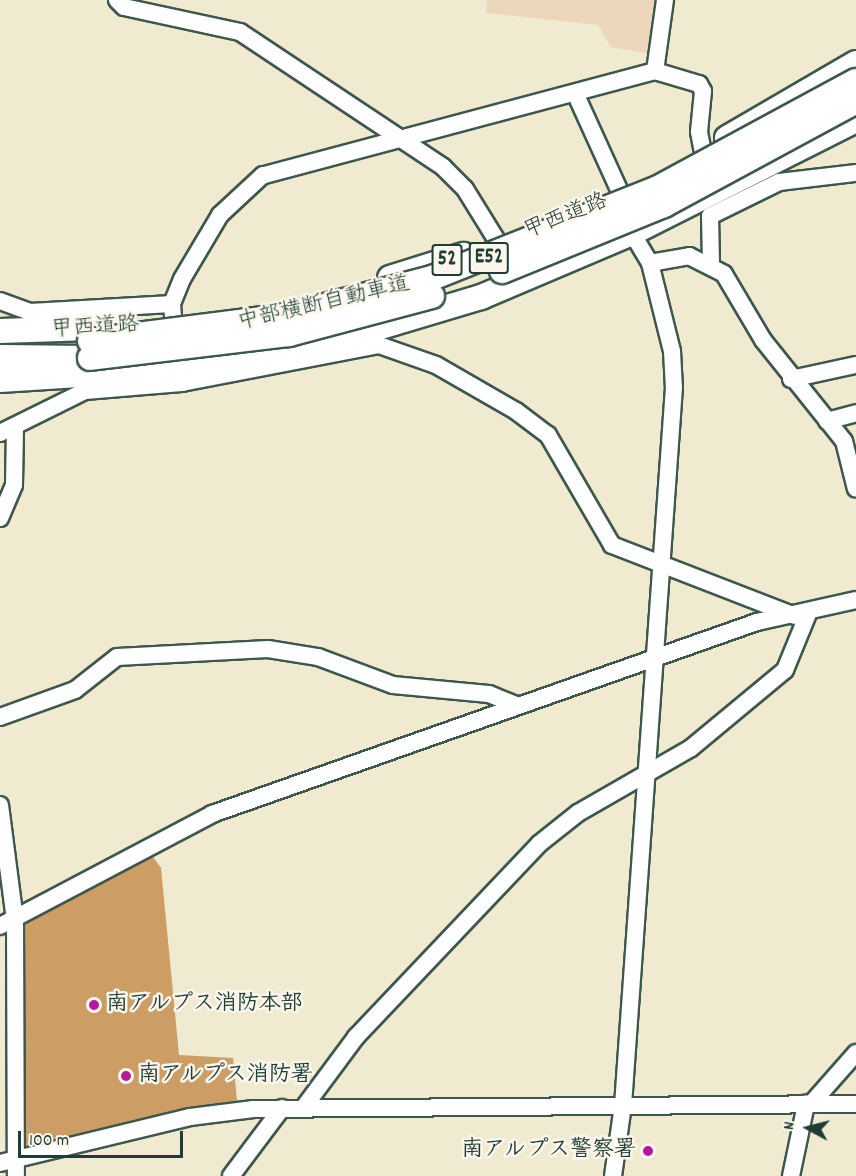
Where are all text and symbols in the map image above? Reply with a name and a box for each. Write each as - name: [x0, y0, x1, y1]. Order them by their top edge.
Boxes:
- street label: 甲西道路: [520, 188, 612, 246]
- road number: E52: [468, 240, 510, 276]
- road number: 52: [430, 242, 464, 278]
- street label: 中部横断自動車道: [235, 271, 413, 337]
- street label: 甲西道路: [50, 312, 140, 344]
- place label: 南アルプス消防本部: [106, 992, 304, 1018]
- marker: 南アルプス消防本部: [87, 998, 101, 1012]
- place label: 南アルプス消防署: [138, 1063, 314, 1089]
- marker: 南アルプス消防署: [119, 1069, 133, 1083]
- north arrow: [778, 1098, 838, 1158]
- scale bar: [21, 1119, 186, 1157]
- text: N: [778, 1120, 802, 1131]
- text: 100 m: [29, 1129, 69, 1154]
- place label: 南アルプス警察署: [460, 1138, 636, 1164]
- marker: 南アルプス警察署: [641, 1144, 655, 1158]

